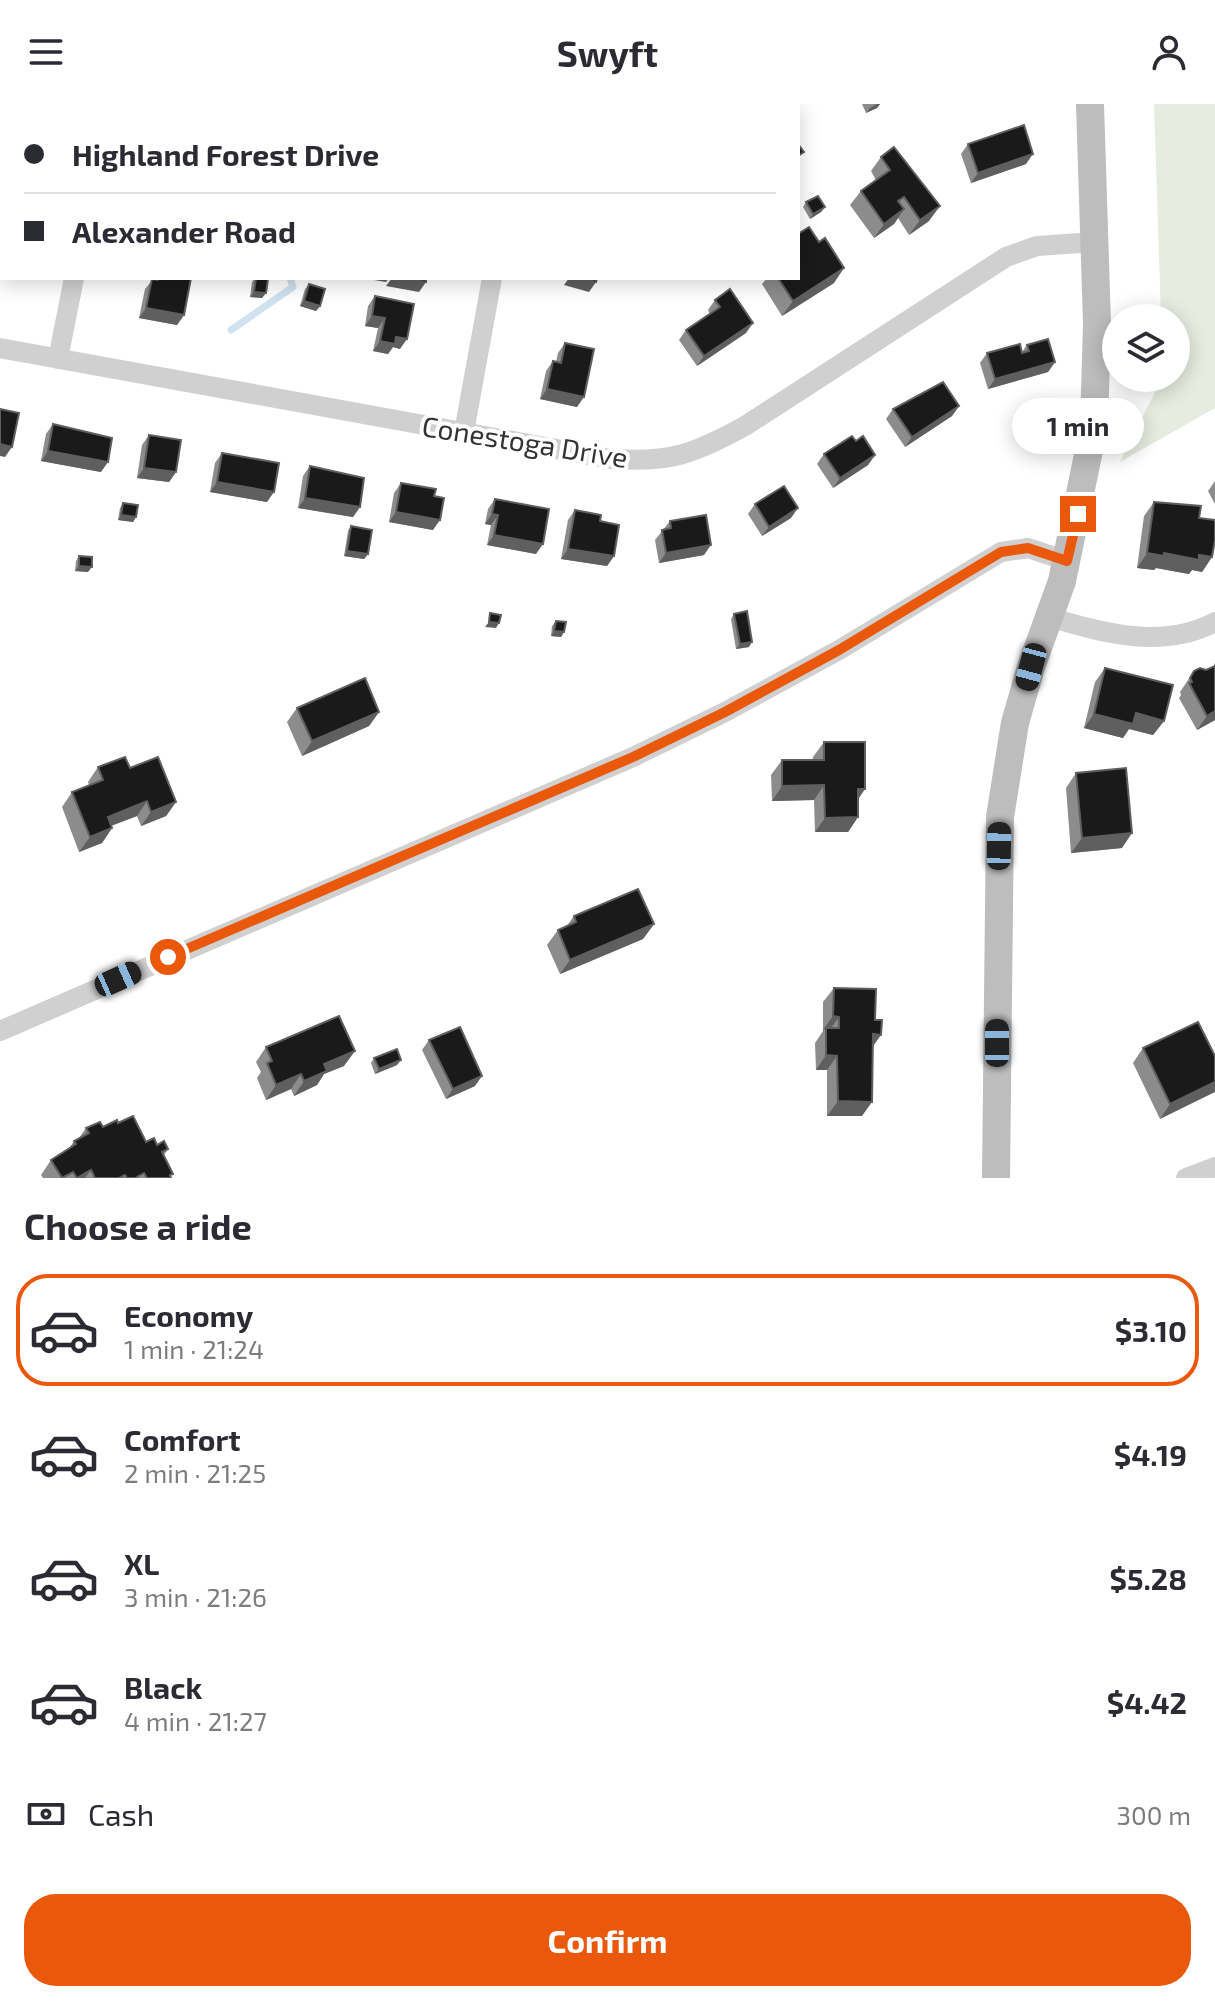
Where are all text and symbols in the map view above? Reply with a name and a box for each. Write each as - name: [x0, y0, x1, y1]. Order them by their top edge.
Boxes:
- icon: menu: [24, 30, 68, 74]
- icon: person: [1147, 30, 1191, 74]
- text: Swyft: [557, 31, 658, 74]
- text: Highland Forest Drive: [72, 136, 379, 172]
- text: Alexander Road: [72, 213, 296, 249]
- map controls: [1102, 304, 1190, 392]
- button: layers: [1102, 304, 1190, 392]
- callout: 1 min: [1012, 398, 1144, 454]
- street label: Conestoga Drive: [420, 408, 630, 474]
- text: 1 min: [1047, 410, 1109, 441]
- route end: [1060, 496, 1096, 532]
- car: [1013, 641, 1049, 693]
- car: [987, 822, 1011, 870]
- route start: [150, 939, 186, 975]
- car: [91, 958, 145, 1000]
- car: [985, 1019, 1009, 1067]
- text: Choose a ride: [24, 1204, 252, 1247]
- icon: car: [28, 1294, 100, 1366]
- text: Economy: [124, 1297, 253, 1333]
- text: $3.10: [1115, 1312, 1187, 1348]
- text: 1 min · 21:24: [124, 1333, 264, 1364]
- icon: car: [28, 1418, 100, 1490]
- text: Comfort: [124, 1421, 241, 1457]
- text: $4.19: [1114, 1436, 1187, 1472]
- text: 2 min · 21:25: [124, 1457, 266, 1488]
- icon: car: [28, 1542, 100, 1614]
- text: XL: [124, 1545, 159, 1581]
- text: $5.28: [1110, 1560, 1187, 1596]
- text: 3 min · 21:26: [124, 1581, 267, 1612]
- icon: car: [28, 1666, 100, 1738]
- text: Black: [124, 1669, 202, 1705]
- text: $4.42: [1107, 1684, 1187, 1720]
- text: 4 min · 21:27: [124, 1705, 267, 1736]
- icon: cash: [24, 1792, 68, 1836]
- text: Cash: [88, 1796, 154, 1832]
- text: 300 m: [1117, 1799, 1191, 1830]
- button: Confirm: [24, 1894, 1191, 1986]

